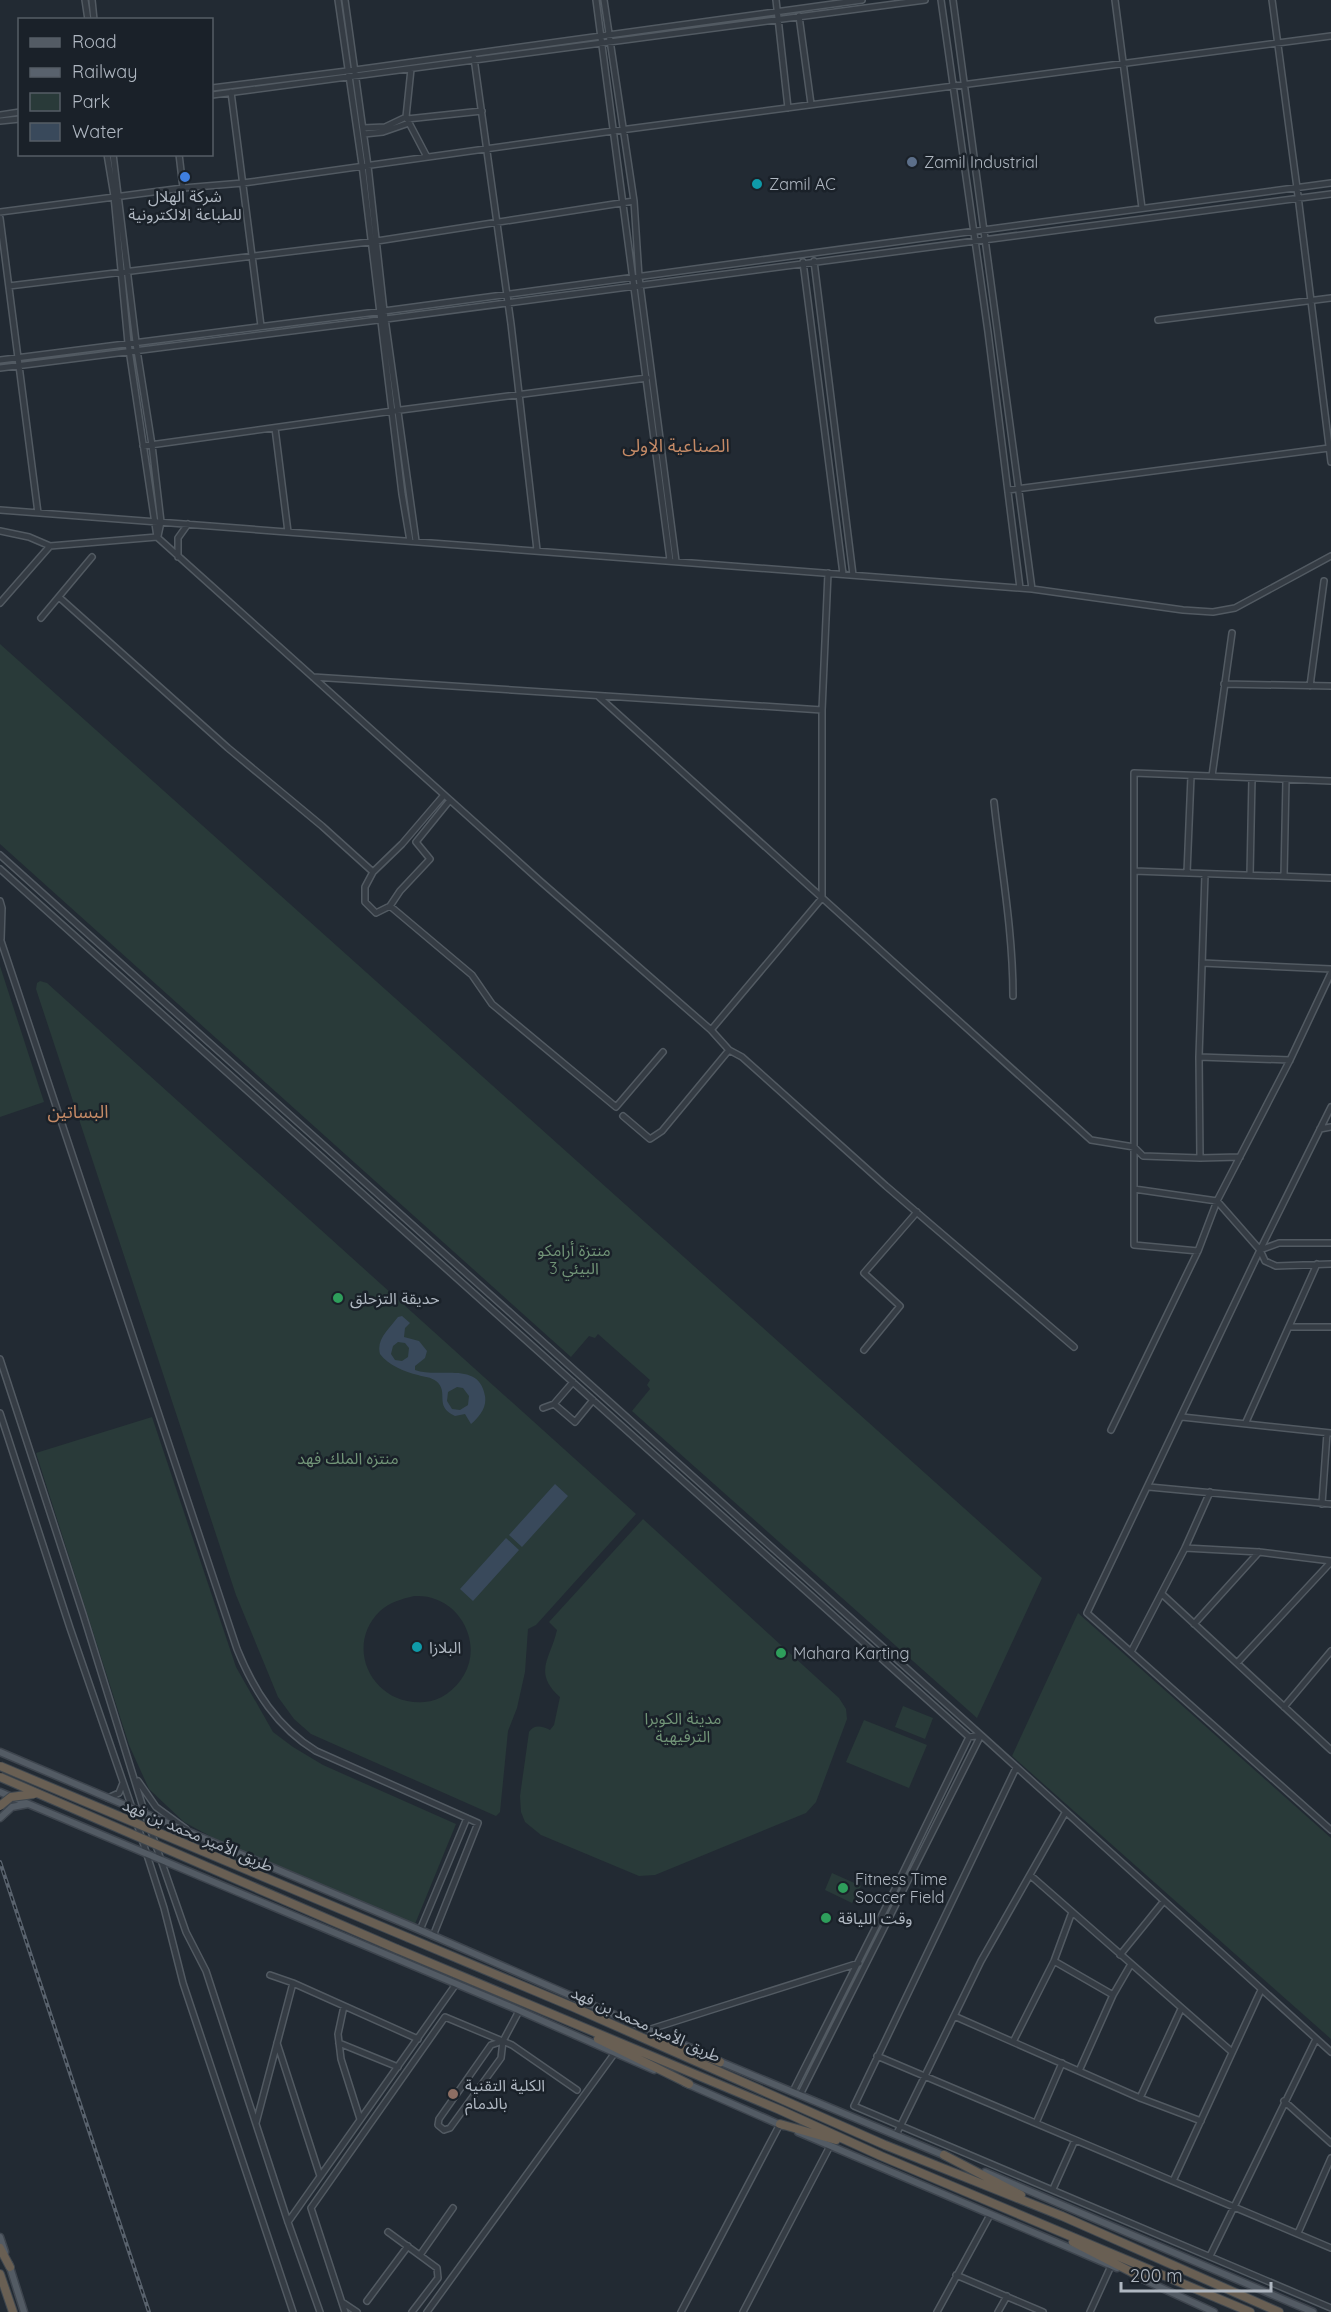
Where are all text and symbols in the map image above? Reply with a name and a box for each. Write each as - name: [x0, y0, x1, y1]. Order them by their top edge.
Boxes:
- legend: [18, 18, 213, 156]
- text: Road: [72, 30, 117, 53]
- text: Railway: [72, 60, 138, 83]
- text: Park: [72, 90, 110, 113]
- text: Water: [72, 120, 123, 143]
- place label: Zamil Industrial: [924, 152, 1038, 172]
- marker: Zamil Industrial: [905, 155, 919, 169]
- marker: شركة الهلال للطباعة الالكترونية: [178, 170, 192, 184]
- place label: Zamil AC: [769, 174, 836, 194]
- marker: Zamil AC: [750, 177, 764, 191]
- place label: شركة الهلال للطباعة الالكترونية: [128, 186, 242, 224]
- district label: الصناعية الاولى: [622, 434, 730, 457]
- district label: البساتين: [48, 1100, 108, 1123]
- park label: منتزة أرامكو البيئي 3: [537, 1240, 611, 1281]
- place label: حديقة التزحلق: [350, 1288, 440, 1309]
- marker: حديقة التزحلق: [331, 1291, 345, 1305]
- park label: منتزه الملك فهد: [297, 1448, 399, 1468]
- place label: البلازا: [429, 1637, 461, 1657]
- marker: البلازا: [410, 1640, 424, 1654]
- place label: Mahara Karting: [793, 1643, 909, 1663]
- marker: Mahara Karting: [774, 1646, 788, 1660]
- park label: مدينة الكوبرا الترفيهية: [644, 1708, 722, 1746]
- street label: طريق الأمير محمد بن فهد: [119, 1794, 277, 1877]
- place label: Fitness Time Soccer Field: [855, 1869, 947, 1907]
- marker: Fitness Time Soccer Field: [836, 1881, 850, 1895]
- place label: وقت اللياقة: [838, 1908, 912, 1928]
- marker: وقت اللياقة: [819, 1911, 833, 1925]
- street label: طريق الأمير محمد بن فهد: [568, 1982, 724, 2067]
- place label: الكلية التقنية بالدمام: [465, 2075, 545, 2116]
- marker: الكلية التقنية بالدمام: [446, 2087, 460, 2101]
- scale bar: [1121, 2255, 1271, 2293]
- text: 200 m: [1130, 2264, 1183, 2287]

